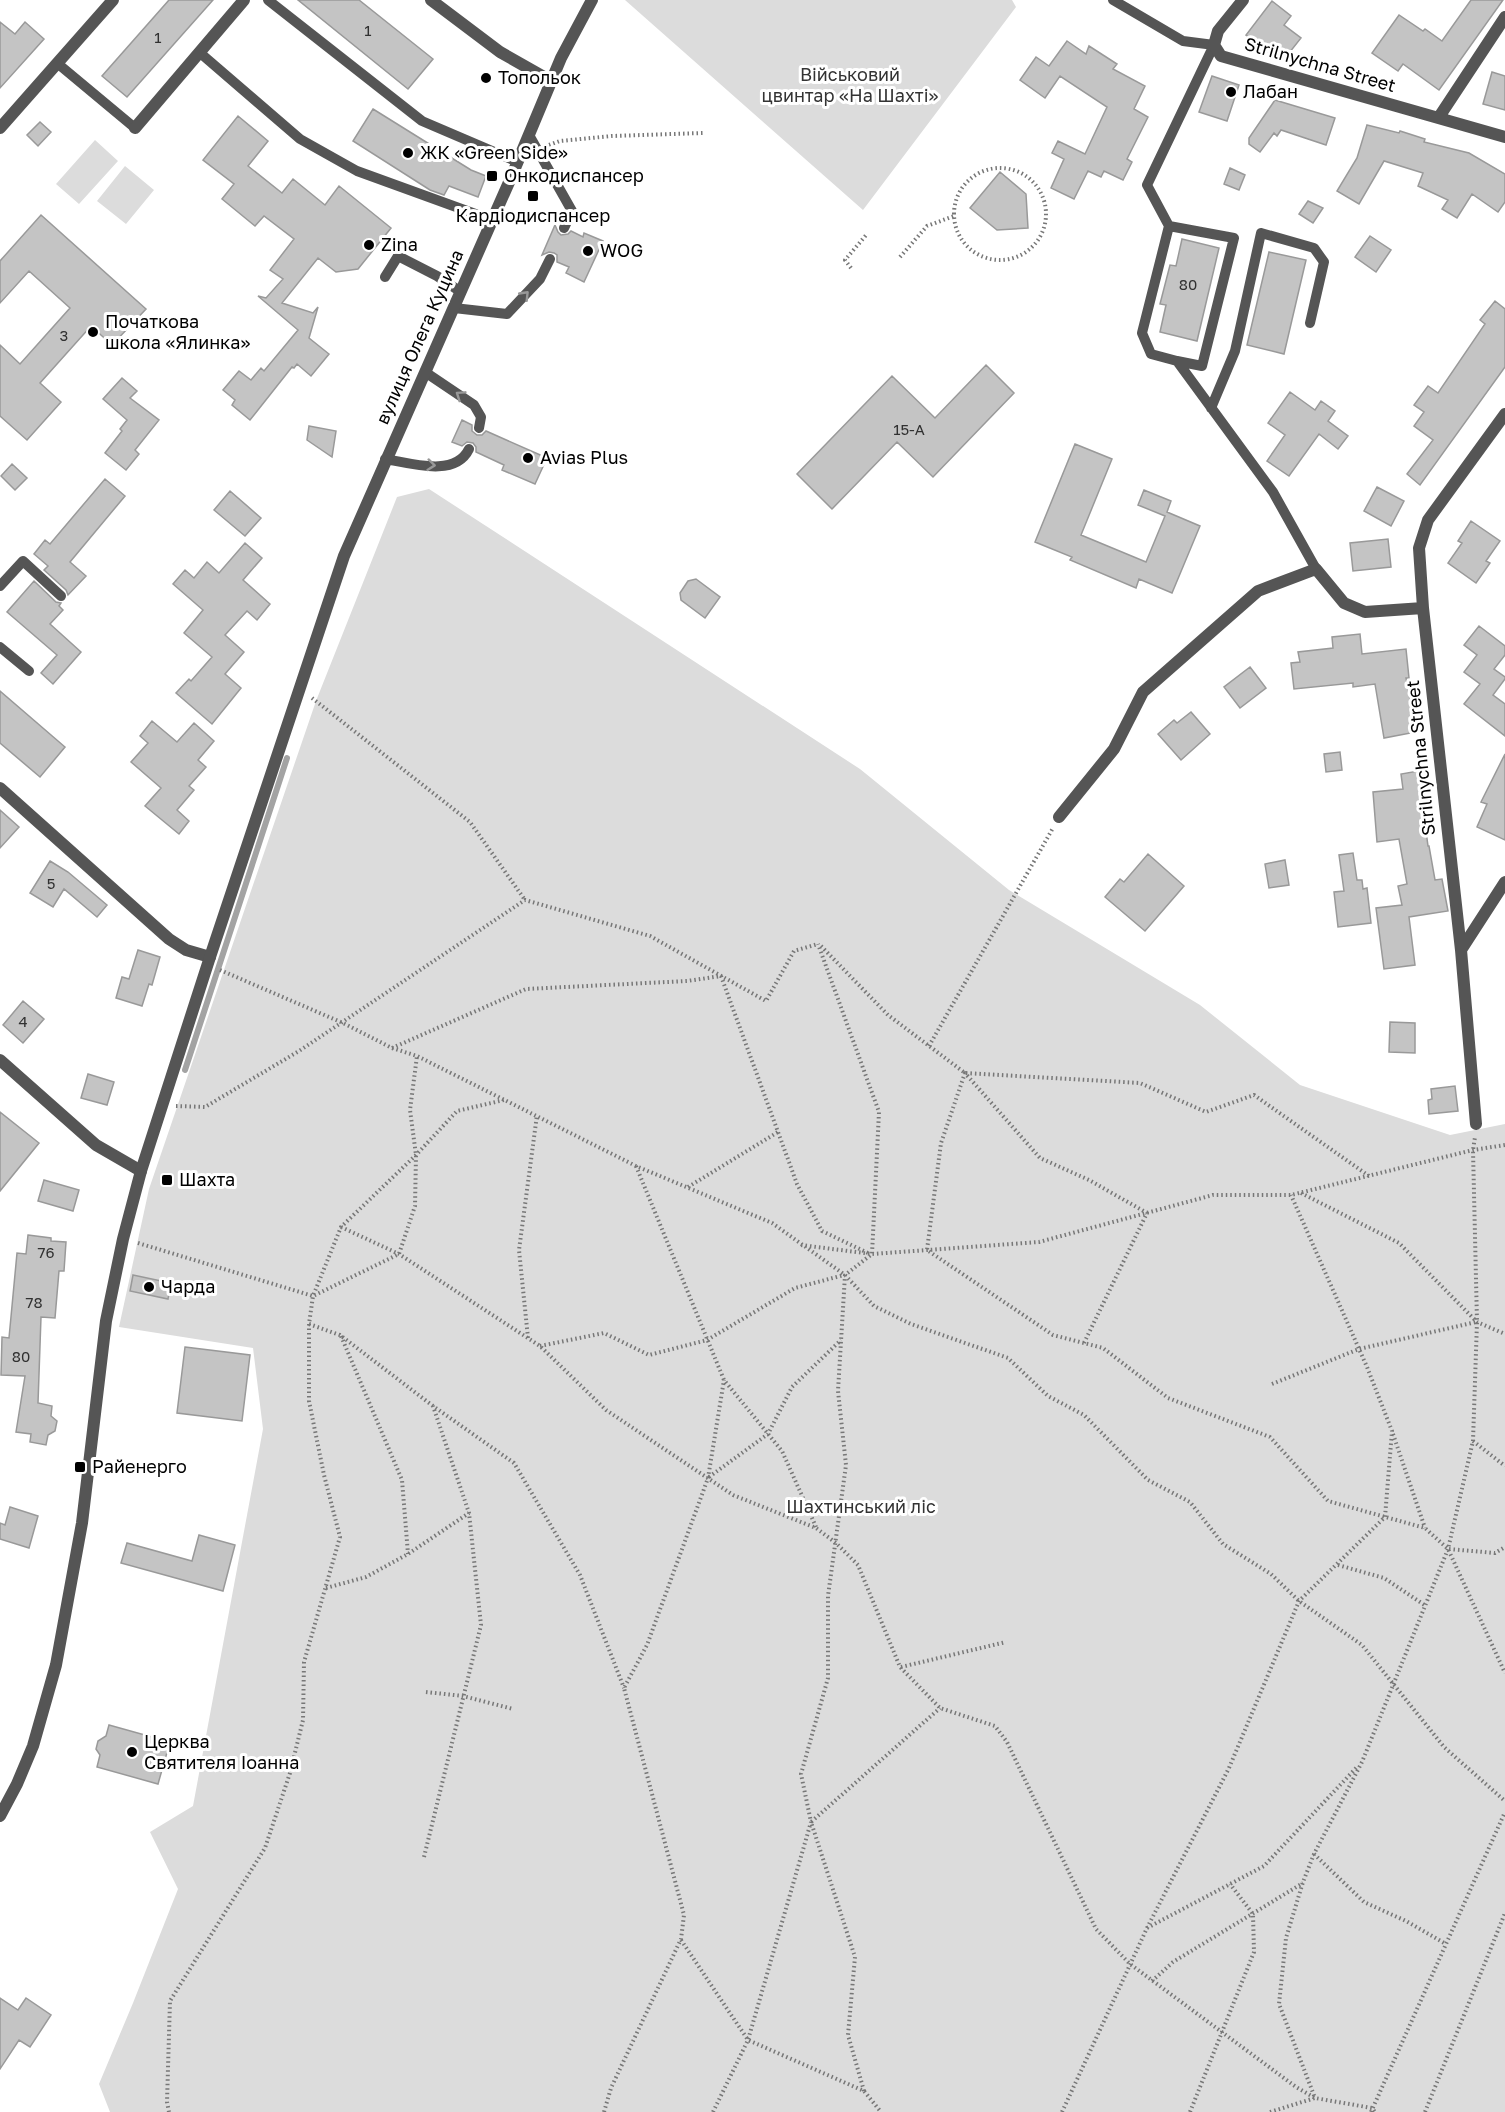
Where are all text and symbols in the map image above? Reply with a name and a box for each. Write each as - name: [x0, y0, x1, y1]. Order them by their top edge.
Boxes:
- house number: 1: [364, 21, 372, 39]
- house number: 1: [154, 28, 162, 46]
- street label: Strilnychna Street: [1242, 32, 1398, 96]
- park label: Військовий цвинтар «На Шахті»: [762, 63, 938, 106]
- place label: Топольок: [498, 66, 581, 88]
- marker: Топольок: [479, 71, 493, 85]
- place label: Лабан: [1243, 80, 1298, 102]
- marker: Лабан: [1224, 85, 1238, 99]
- place label: ЖК «Green Side»: [420, 141, 568, 163]
- marker: ЖК «Green Side»: [401, 146, 415, 160]
- place label: Онкодиспансер: [504, 164, 644, 186]
- marker: Онкодиспансер: [485, 169, 499, 183]
- marker: Кардіодиспансер: [526, 189, 540, 203]
- place label: Кардіодиспансер: [456, 204, 610, 226]
- place label: Zina: [381, 233, 418, 255]
- marker: Zina: [362, 238, 376, 252]
- place label: WOG: [600, 239, 643, 261]
- marker: WOG: [581, 244, 595, 258]
- street label: вулиця Олега Куцина: [371, 246, 468, 427]
- house number: 80: [1179, 275, 1197, 293]
- one-way arrow: [517, 292, 528, 303]
- place label: Початкова школа «Ялинка»: [105, 310, 250, 353]
- marker: Початкова школа «Ялинка»: [86, 325, 100, 339]
- house number: 3: [60, 326, 68, 344]
- one-way arrow: [455, 391, 466, 402]
- house number: 15-А: [893, 420, 925, 438]
- place label: Avias Plus: [540, 446, 628, 468]
- marker: Avias Plus: [521, 451, 535, 465]
- one-way arrow: [426, 458, 435, 471]
- street label: Strilnychna Street: [1401, 679, 1439, 837]
- house number: 5: [47, 874, 55, 892]
- house number: 4: [18, 1012, 28, 1030]
- place label: Шахта: [179, 1168, 235, 1190]
- marker: Шахта: [160, 1173, 174, 1187]
- house number: 76: [37, 1243, 55, 1261]
- place label: Чарда: [161, 1275, 215, 1297]
- marker: Чарда: [142, 1280, 156, 1294]
- house number: 78: [25, 1293, 43, 1311]
- house number: 80: [12, 1347, 30, 1365]
- place label: Райенерго: [92, 1455, 187, 1477]
- marker: Райенерго: [73, 1460, 87, 1474]
- park label: Шахтинський ліс: [786, 1495, 936, 1517]
- place label: Церква Святителя Іоанна: [144, 1730, 299, 1773]
- marker: Церква Святителя Іоанна: [125, 1745, 139, 1759]

